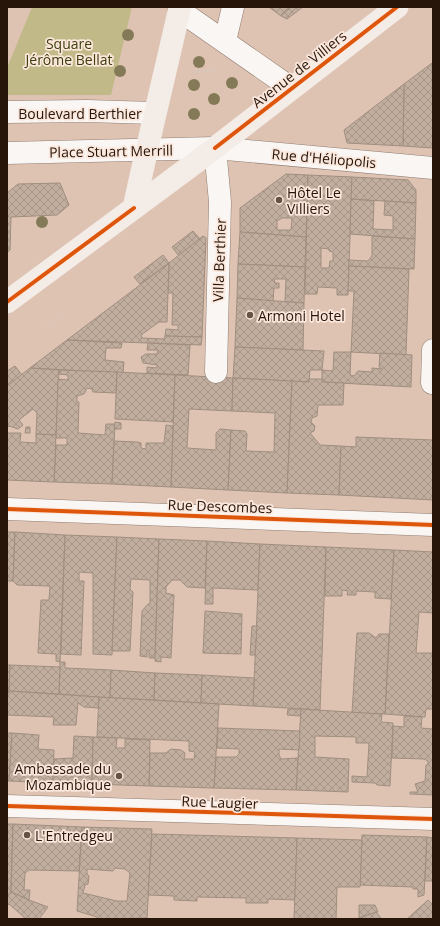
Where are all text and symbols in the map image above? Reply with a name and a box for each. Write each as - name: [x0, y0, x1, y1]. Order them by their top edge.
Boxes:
- street label: Avenue de Villiers: [248, 26, 350, 112]
- park label: Square Jérôme Bellat: [24, 34, 112, 69]
- street label: Boulevard Berthier: [18, 104, 142, 123]
- street label: Place Stuart Merrill: [49, 140, 173, 162]
- street label: Rue d'Héliopolis: [271, 144, 377, 172]
- place label: Hôtel Le Villiers: [287, 183, 341, 218]
- marker: Hôtel Le Villiers: [274, 195, 284, 205]
- street label: Villa Berthier: [208, 218, 230, 302]
- place label: Armoni Hotel: [258, 306, 345, 325]
- marker: Armoni Hotel: [245, 310, 255, 320]
- street label: Rue Descombes: [167, 495, 273, 517]
- place label: Ambassade du Mozambique: [15, 759, 111, 794]
- marker: Ambassade du Mozambique: [114, 771, 124, 781]
- street label: Rue Laugier: [181, 791, 259, 813]
- place label: L'Entredgeu: [35, 826, 113, 845]
- marker: L'Entredgeu: [22, 830, 32, 840]

